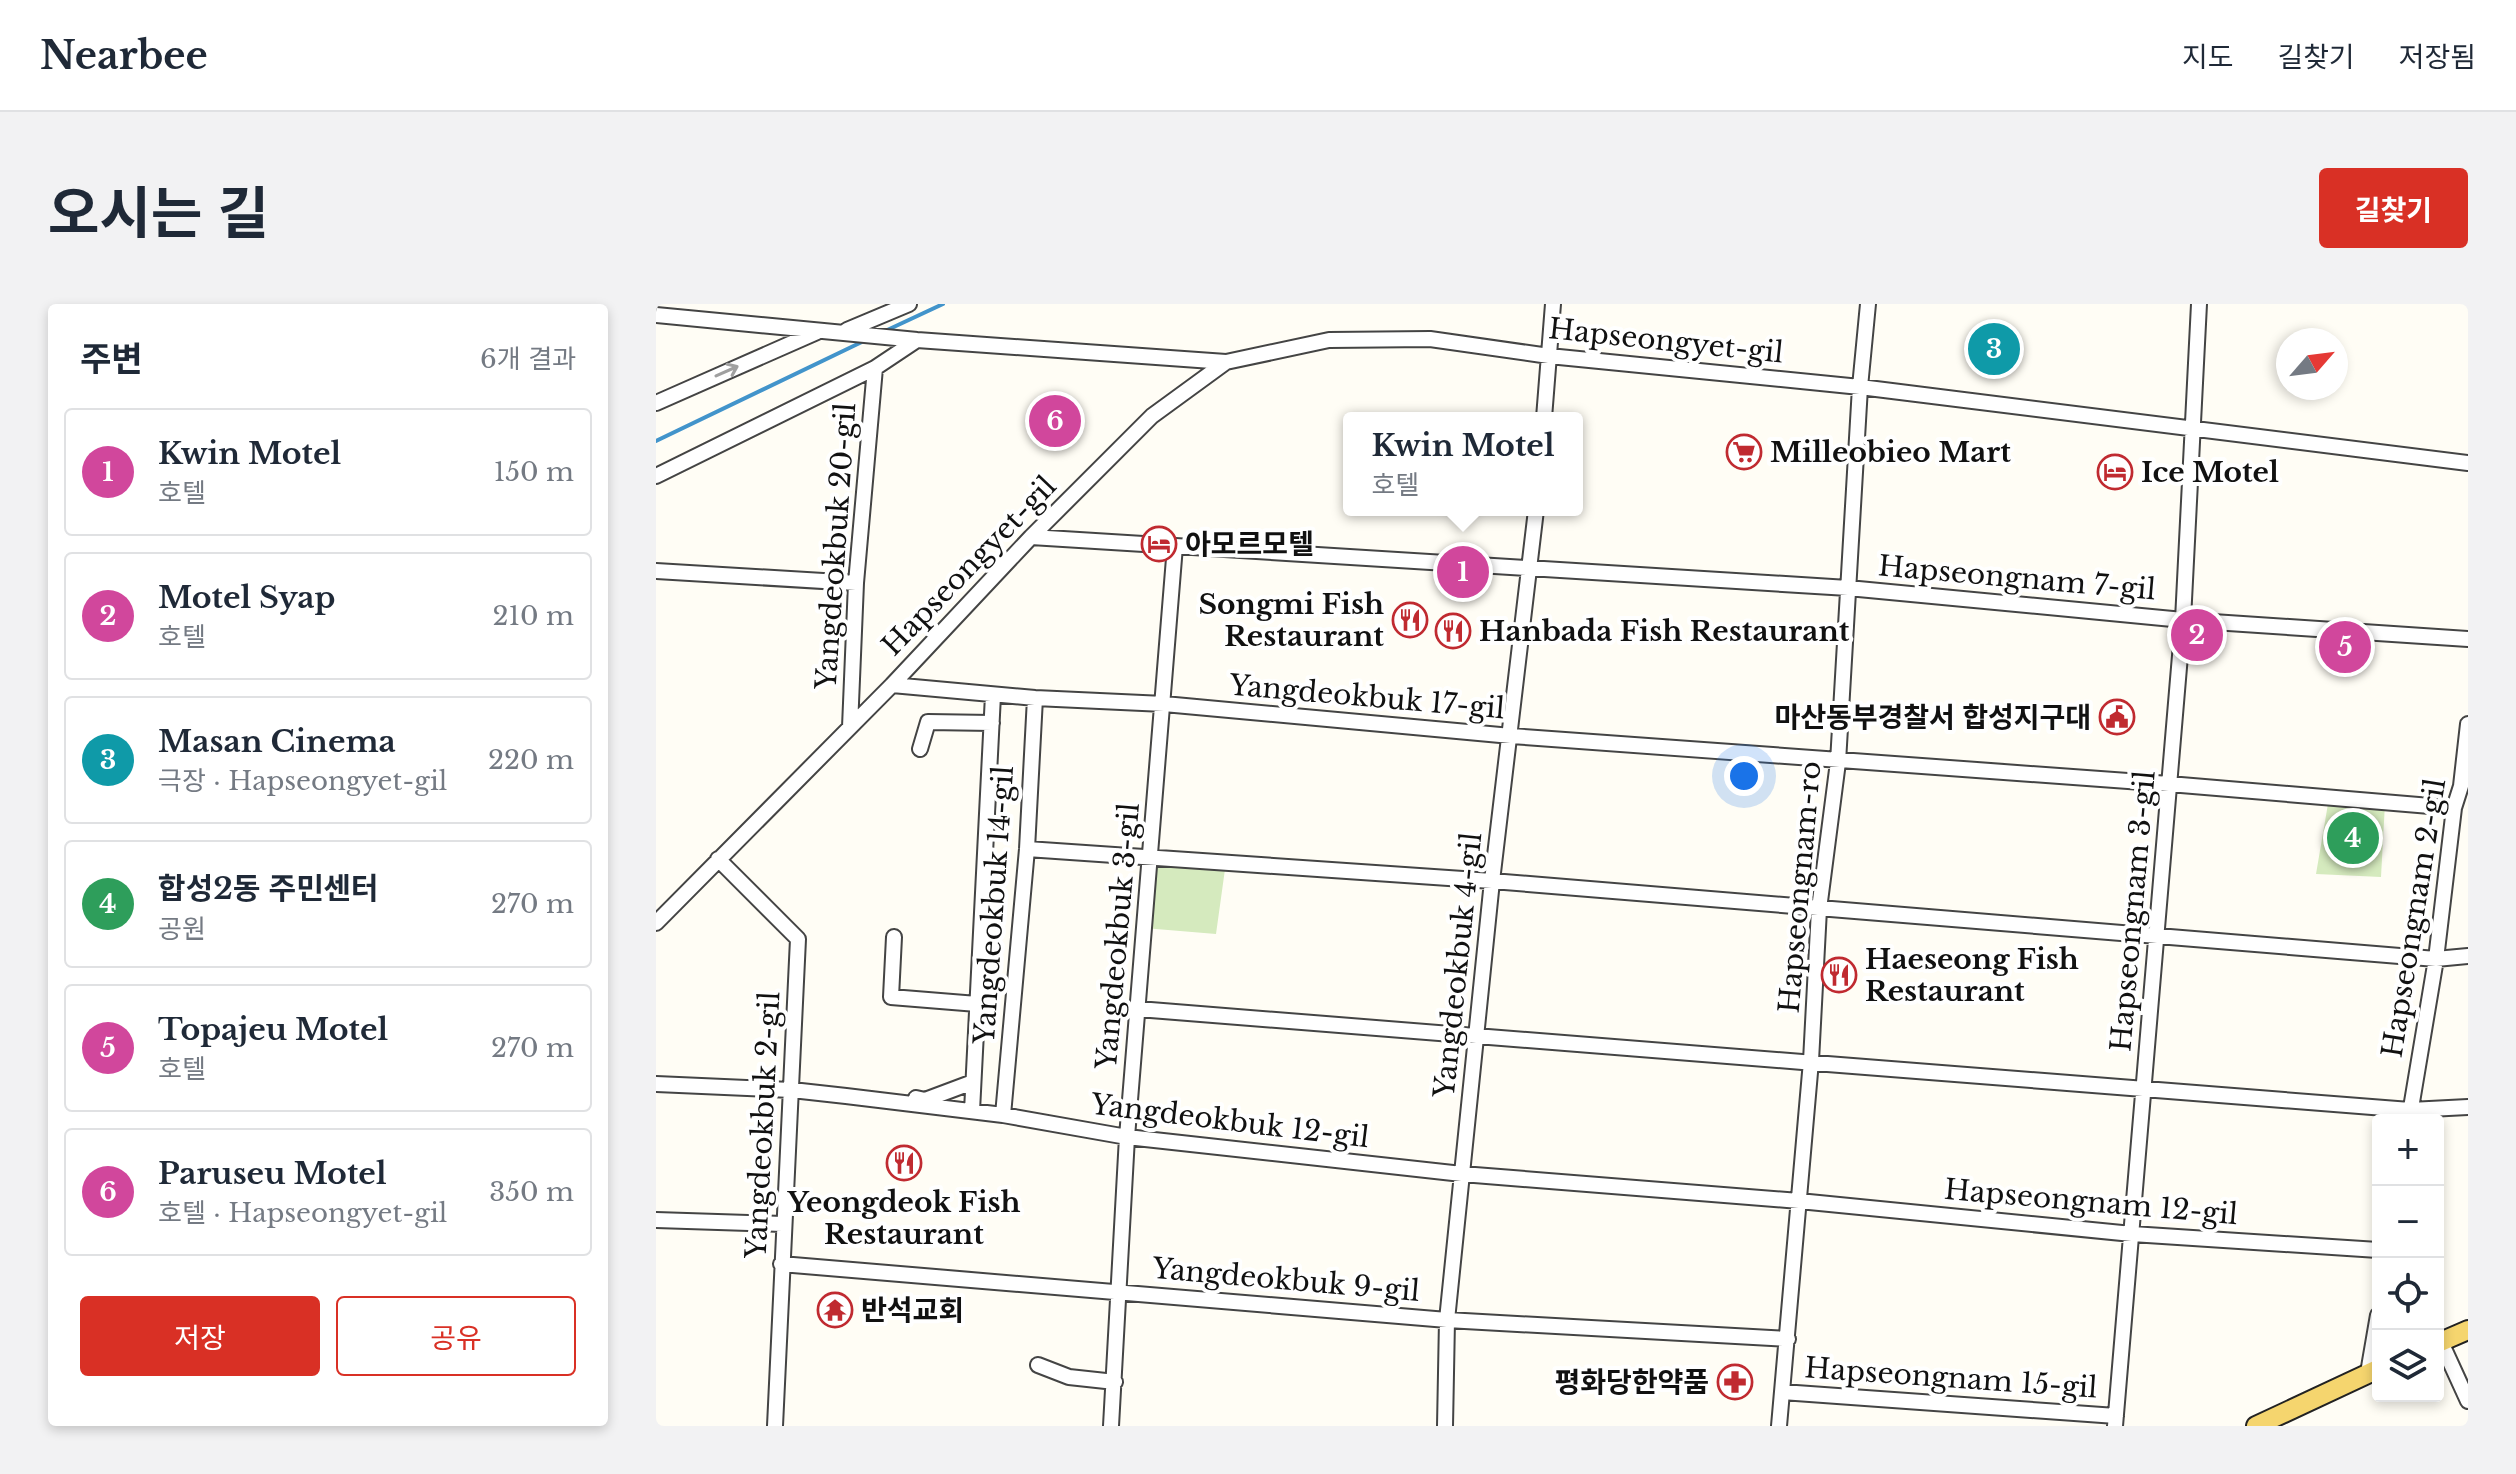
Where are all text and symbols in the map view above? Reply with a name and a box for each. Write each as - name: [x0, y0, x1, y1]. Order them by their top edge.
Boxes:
- text: Nearbee: [40, 32, 208, 79]
- text: 지도: [2182, 40, 2233, 75]
- text: 길찾기: [2277, 40, 2355, 75]
- text: 저장됨: [2399, 40, 2476, 75]
- button: 길찾기: [2319, 168, 2468, 248]
- text: 오시는 길: [48, 179, 269, 248]
- street label: Hapseongyet-gil: [1547, 311, 1785, 371]
- pin: 3: [1968, 319, 2020, 379]
- north arrow: [2276, 328, 2348, 400]
- text: 주변: [80, 338, 143, 380]
- text: 6개 결과: [480, 343, 576, 375]
- one-way arrow: [715, 363, 739, 378]
- pin: 6: [1029, 391, 1081, 451]
- street label: Yangdeokbuk 20-gil: [808, 401, 863, 692]
- popup: [1343, 412, 1583, 516]
- text: Kwin Motel: [1371, 427, 1555, 464]
- supermarket icon: Milleobieo Mart: [1725, 433, 1763, 471]
- text: Kwin Motel: [158, 435, 341, 472]
- place label: Milleobieo Mart: [1770, 435, 2011, 470]
- hotel icon: Ice Motel: [2096, 453, 2134, 491]
- place label: Ice Motel: [2141, 455, 2279, 490]
- text: 1: [102, 456, 114, 488]
- text: 150 m: [494, 456, 574, 488]
- street label: Hapseongyet-gil: [874, 469, 1064, 663]
- text: 호텔: [1371, 469, 1419, 501]
- text: 호텔: [158, 477, 206, 509]
- hotel icon: 아모르모텔: [1140, 525, 1178, 563]
- place label: 아모르모텔: [1185, 527, 1314, 562]
- pin: 1: [1437, 542, 1489, 602]
- street label: Hapseongnam 7-gil: [1877, 548, 2157, 608]
- text: Motel Syap: [158, 579, 335, 616]
- place label: Songmi Fish Restaurant: [1199, 587, 1384, 654]
- text: 2: [100, 600, 116, 632]
- text: 210 m: [492, 600, 574, 632]
- restaurant icon: Songmi Fish Restaurant: [1391, 601, 1429, 639]
- pin: 2: [2171, 605, 2223, 665]
- restaurant icon: Hanbada Fish Restaurant: [1434, 612, 1472, 650]
- place label: Hanbada Fish Restaurant: [1479, 614, 1850, 649]
- pin: 5: [2319, 617, 2371, 677]
- text: 호텔: [158, 621, 206, 653]
- street label: Yangdeokbuk 17-gil: [1227, 667, 1506, 726]
- public building icon: 마산동부경찰서 합성지구대: [2098, 698, 2136, 736]
- place label: 마산동부경찰서 합성지구대: [1774, 700, 2091, 735]
- text: Masan Cinema: [158, 723, 396, 760]
- text: 3: [100, 744, 116, 776]
- text: 220 m: [488, 744, 574, 776]
- your location: [1724, 756, 1764, 796]
- street label: Hapseongnam-ro: [1772, 760, 1828, 1014]
- text: 극장 · Hapseongyet-gil: [158, 765, 447, 797]
- street label: Yangdeokbuk 14-gil: [967, 765, 1021, 1046]
- street label: Hapseongnam 3-gil: [2103, 769, 2163, 1053]
- street label: Hapseongnam 2-gil: [2375, 776, 2453, 1060]
- street label: Yangdeokbuk 3-gil: [1089, 801, 1147, 1072]
- pin: 4: [2327, 808, 2379, 868]
- street label: Yangdeokbuk 4-gil: [1427, 831, 1489, 1100]
- text: 합성2동 주민센터: [158, 870, 379, 907]
- text: 4: [99, 888, 117, 920]
- text: 270 m: [491, 888, 574, 920]
- text: 공원: [158, 913, 206, 945]
- place label: Haeseong Fish Restaurant: [1865, 942, 2079, 1009]
- restaurant icon: Haeseong Fish Restaurant: [1820, 956, 1858, 994]
- street label: Yangdeokbuk 2-gil: [738, 991, 787, 1260]
- text: Topajeu Motel: [158, 1011, 388, 1048]
- text: 5: [100, 1032, 116, 1064]
- text: 270 m: [491, 1032, 574, 1064]
- text: 호텔: [158, 1053, 206, 1085]
- street label: Yangdeokbuk 12-gil: [1088, 1086, 1371, 1155]
- map controls: [2372, 1114, 2444, 1402]
- button: +: [2372, 1114, 2444, 1186]
- restaurant icon: Yeongdeok Fish Restaurant: [885, 1144, 923, 1182]
- text: Paruseu Motel: [158, 1155, 387, 1192]
- street label: Hapseongnam 12-gil: [1943, 1172, 2239, 1232]
- text: 6: [99, 1176, 117, 1208]
- text: 350 m: [489, 1176, 574, 1208]
- place label: Yeongdeok Fish Restaurant: [786, 1185, 1021, 1252]
- button: −: [2372, 1186, 2444, 1258]
- text: 호텔 · Hapseongyet-gil: [158, 1197, 447, 1229]
- street label: Yangdeokbuk 9-gil: [1150, 1251, 1421, 1309]
- button: locate: [2372, 1258, 2444, 1330]
- temple icon: 반석교회: [816, 1291, 854, 1329]
- place label: 반석교회: [861, 1293, 964, 1328]
- button: 저장: [80, 1296, 320, 1376]
- button: 공유: [336, 1296, 576, 1376]
- button: layers: [2372, 1330, 2444, 1402]
- street label: Hapseongnam 15-gil: [1804, 1350, 2098, 1406]
- pharmacy icon: 평화당한약품: [1716, 1363, 1754, 1401]
- place label: 평화당한약품: [1554, 1365, 1709, 1400]

